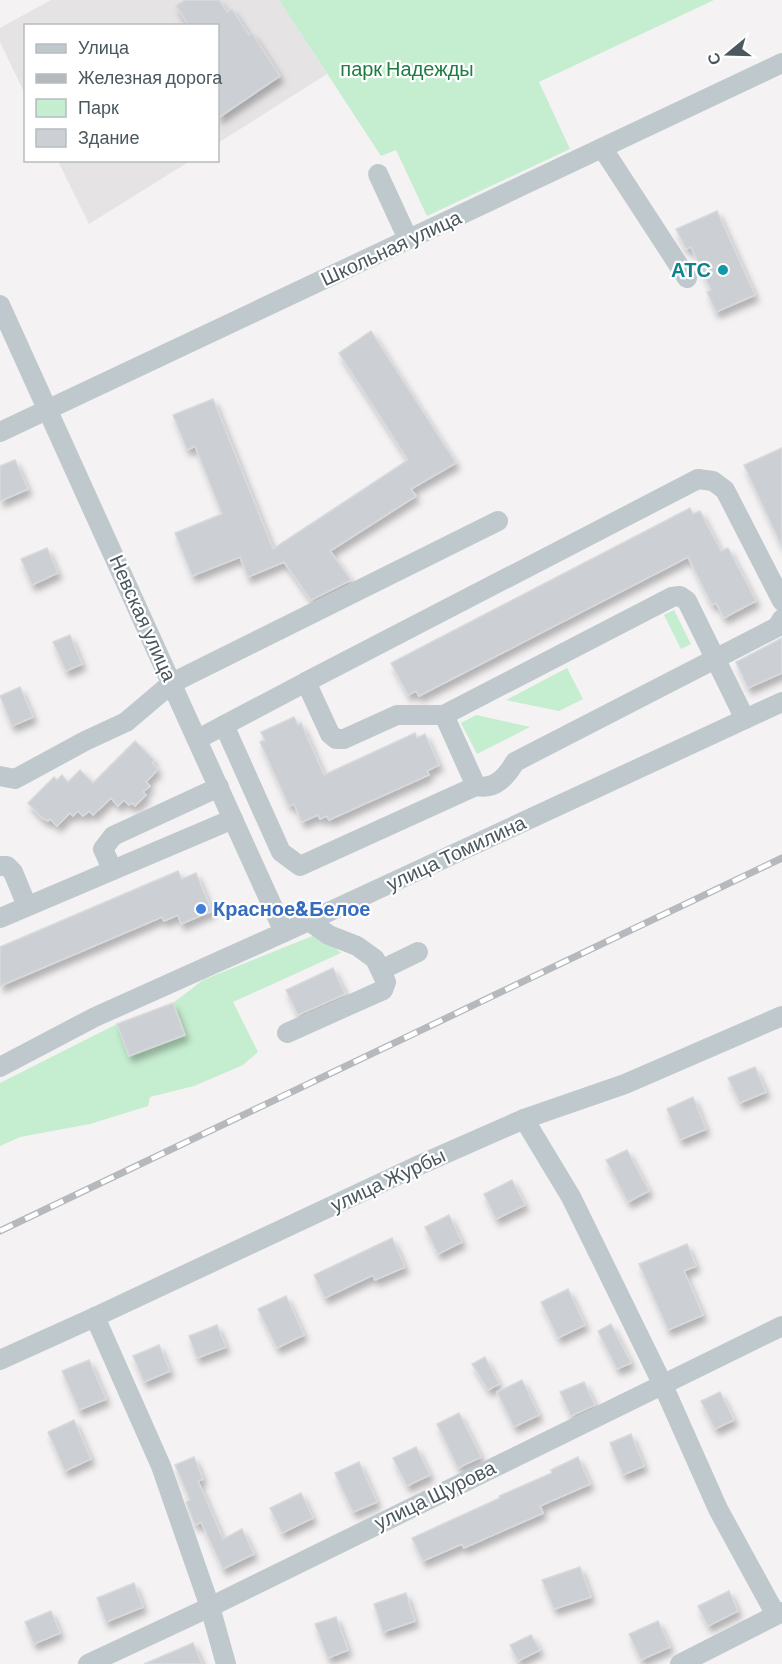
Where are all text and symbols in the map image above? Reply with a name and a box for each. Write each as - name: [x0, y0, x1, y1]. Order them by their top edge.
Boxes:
- legend: [24, 24, 219, 162]
- north arrow: [698, 24, 758, 84]
- text: Улица: [78, 36, 130, 58]
- text: С: [702, 50, 724, 68]
- park label: парк Надежды: [340, 56, 474, 80]
- text: Железная дорога: [78, 66, 223, 88]
- text: Парк: [78, 96, 119, 118]
- text: Здание: [78, 126, 139, 148]
- street label: Школьная улица: [317, 204, 465, 290]
- place label: АТС: [671, 257, 711, 281]
- marker: АТС: [716, 263, 730, 277]
- street label: Невская улица: [105, 551, 183, 685]
- street label: улица Томилина: [382, 809, 530, 895]
- place label: Красное&Белое: [213, 896, 370, 920]
- marker: Красное&Белое: [194, 902, 208, 916]
- street label: улица Журбы: [326, 1142, 449, 1216]
- street label: улица Щурова: [370, 1454, 500, 1534]

